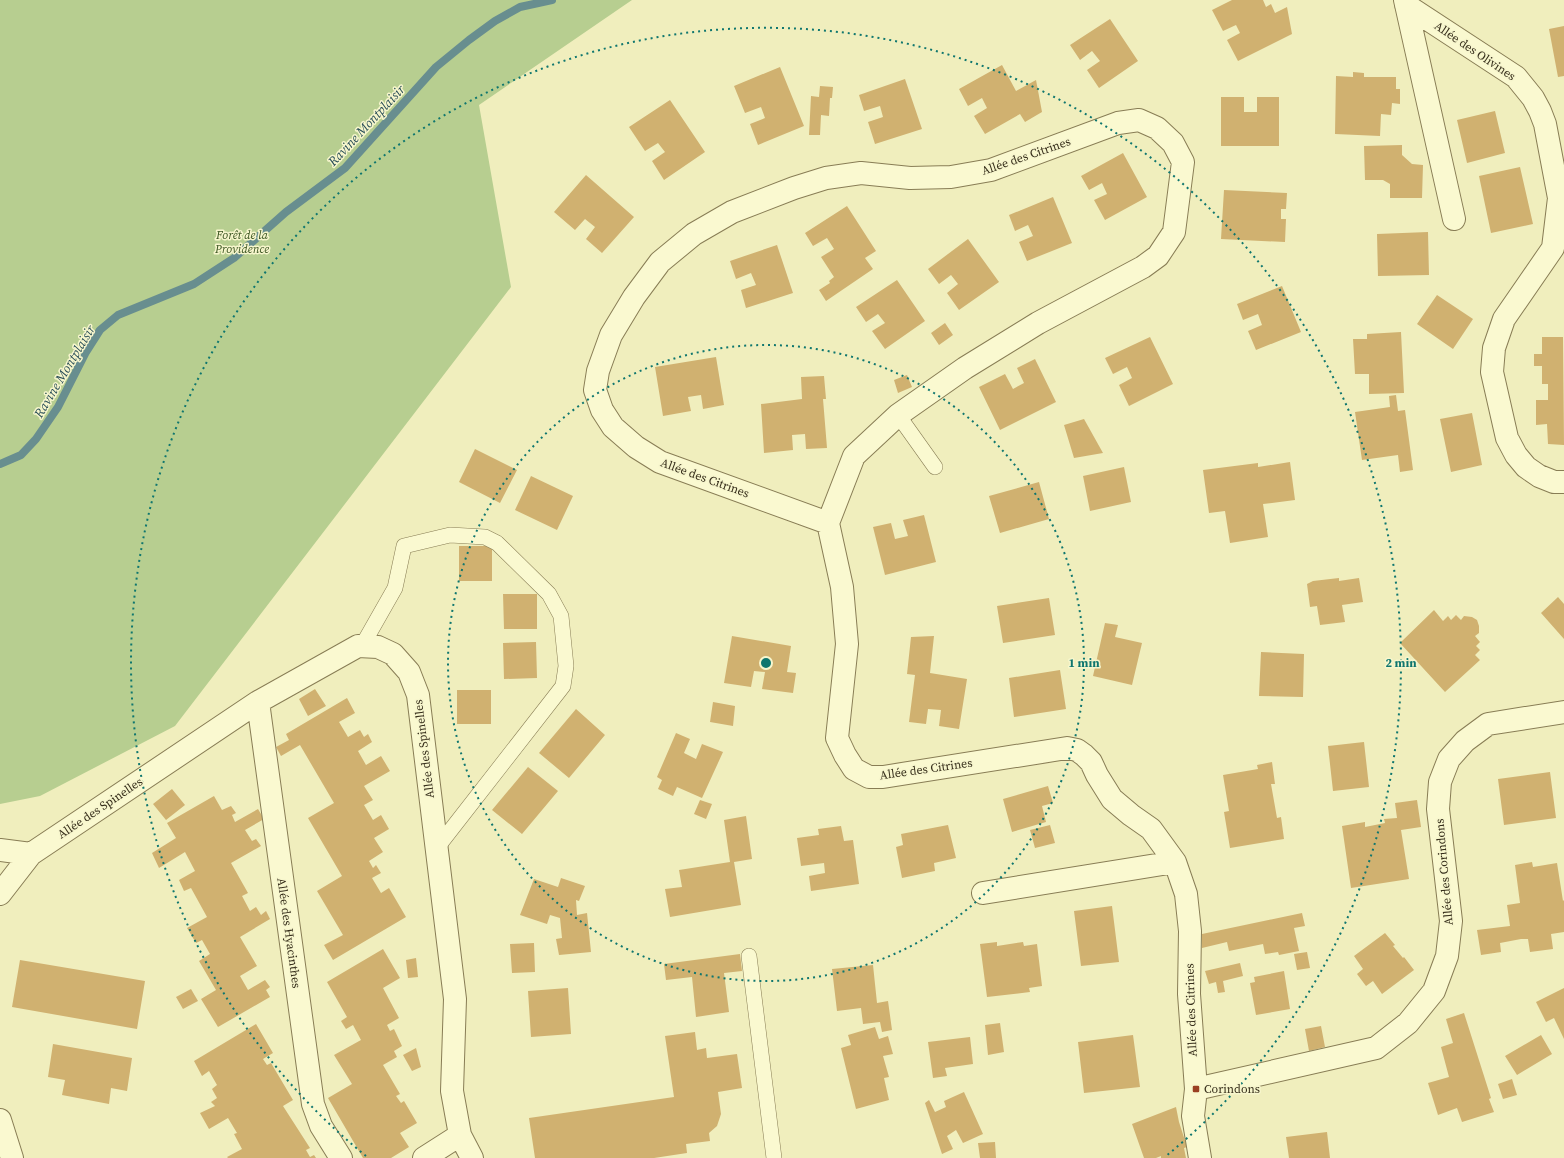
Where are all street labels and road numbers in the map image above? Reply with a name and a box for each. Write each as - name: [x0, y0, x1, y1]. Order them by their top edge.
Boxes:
- street label: Allée des Olivines: [1431, 18, 1519, 84]
- street label: Allée des Citrines: [979, 133, 1073, 179]
- street label: Allée des Citrines: [658, 455, 752, 501]
- street label: Allée des Spinelles: [410, 699, 438, 799]
- street label: Allée des Citrines: [879, 755, 973, 783]
- street label: Allée des Spinelles: [54, 774, 146, 842]
- street label: Allée des Corindons: [1431, 818, 1457, 926]
- street label: Allée des Hyacinthes: [273, 877, 305, 989]
- street label: Allée des Citrines: [1181, 963, 1201, 1057]

